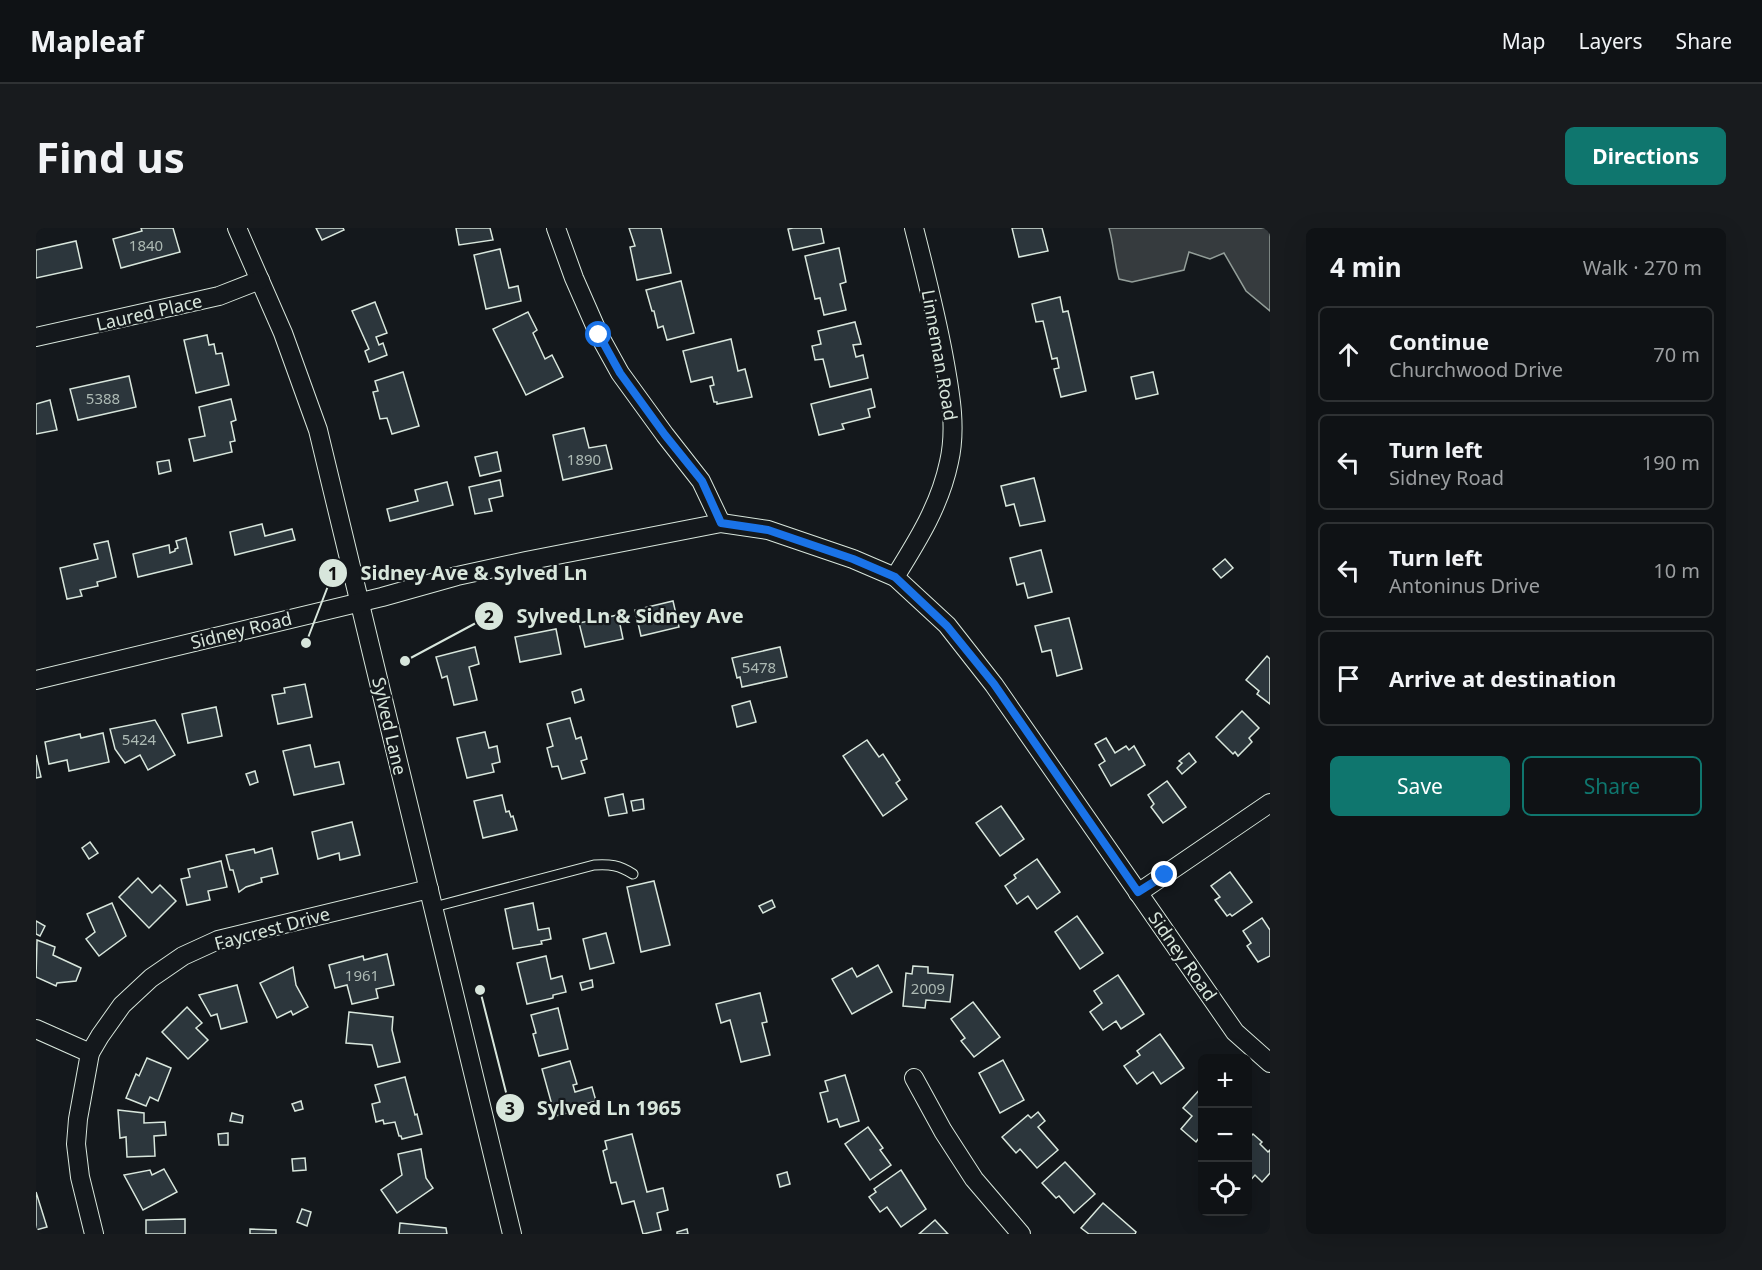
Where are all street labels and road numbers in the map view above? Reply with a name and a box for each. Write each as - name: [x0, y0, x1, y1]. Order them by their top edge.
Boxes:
- street label: Laured Place: [94, 288, 204, 336]
- street label: Linneman Road: [917, 288, 963, 422]
- street label: Sidney Road: [188, 606, 294, 654]
- street label: Sylved Lane: [367, 675, 413, 777]
- street label: Faycrest Drive: [212, 901, 332, 955]
- street label: Sidney Road: [1143, 907, 1223, 1005]

